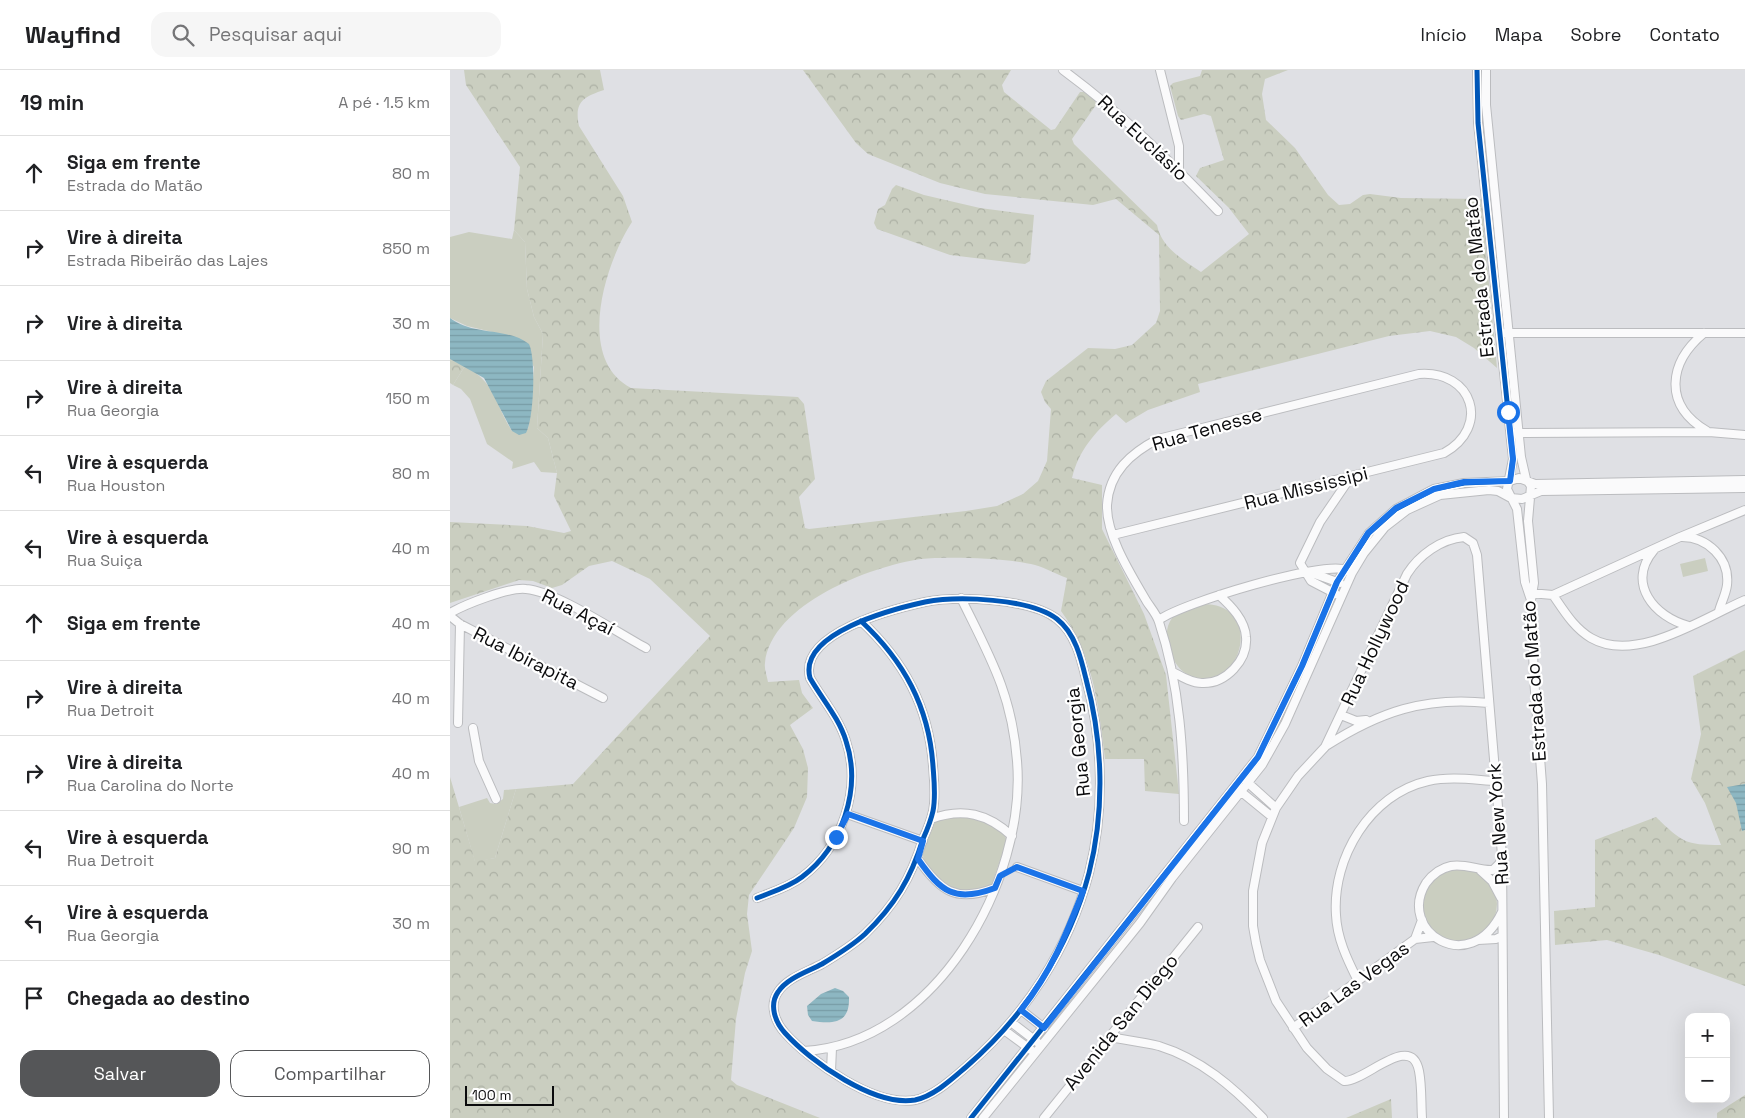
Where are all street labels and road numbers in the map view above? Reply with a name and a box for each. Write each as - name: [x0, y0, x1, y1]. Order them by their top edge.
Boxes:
- street label: Rua Euclásio: [1092, 90, 1194, 186]
- street label: Estrada do Matão: [1458, 195, 1500, 359]
- street label: Rua Tenesse: [1149, 401, 1265, 457]
- street label: Rua Mississipi: [1241, 461, 1371, 515]
- street label: Rua Hollywood: [1335, 576, 1415, 710]
- street label: Rua Açaí: [538, 583, 619, 641]
- street label: Estrada do Matão: [1516, 600, 1552, 762]
- street label: Rua Ibirapita: [469, 621, 583, 695]
- street label: Rua Georgia: [1060, 686, 1096, 798]
- street label: Rua New York: [1481, 762, 1515, 886]
- street label: Rua Las Vegas: [1294, 935, 1414, 1033]
- street label: Avenida San Diego: [1058, 949, 1184, 1095]

